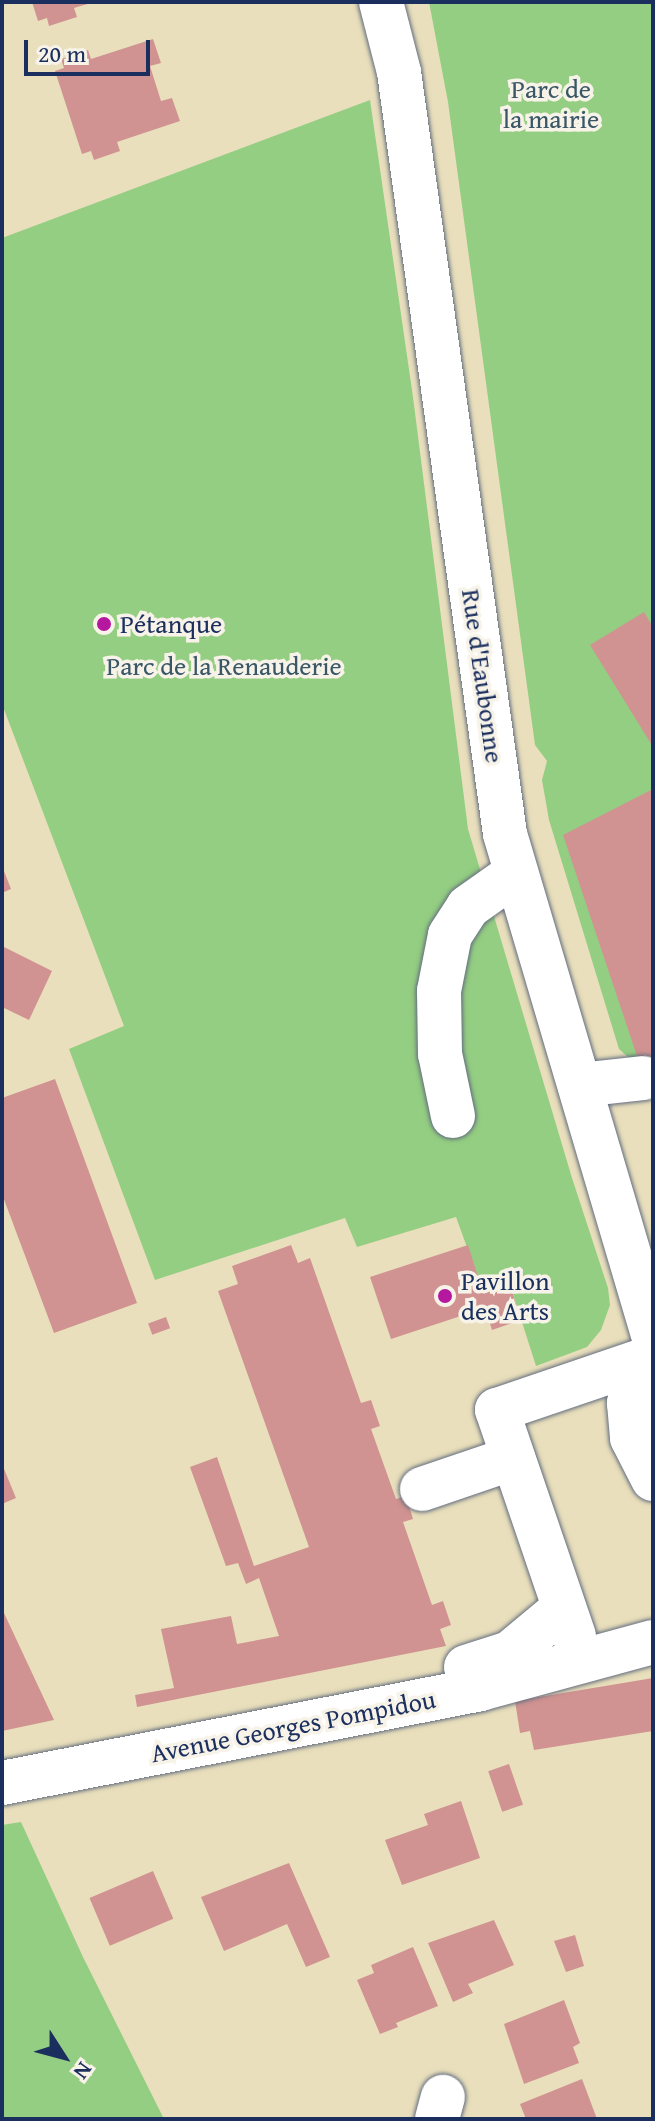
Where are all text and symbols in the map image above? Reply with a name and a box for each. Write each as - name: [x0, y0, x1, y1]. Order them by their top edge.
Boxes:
- scale bar: [28, 24, 154, 74]
- text: 20 m: [38, 36, 86, 71]
- park label: Parc de la mairie: [503, 73, 599, 134]
- street label: Rue d'Eaubonne: [455, 587, 511, 765]
- place label: Pétanque: [120, 608, 222, 640]
- marker: Pétanque: [95, 615, 113, 633]
- park label: Parc de la Renauderie: [106, 650, 342, 682]
- place label: Pavillon des Arts: [461, 1265, 550, 1326]
- marker: Pavillon des Arts: [436, 1287, 454, 1305]
- street label: Avenue Georges Pompidou: [148, 1683, 438, 1769]
- north arrow: [24, 2017, 104, 2097]
- text: N: [66, 2056, 101, 2086]

